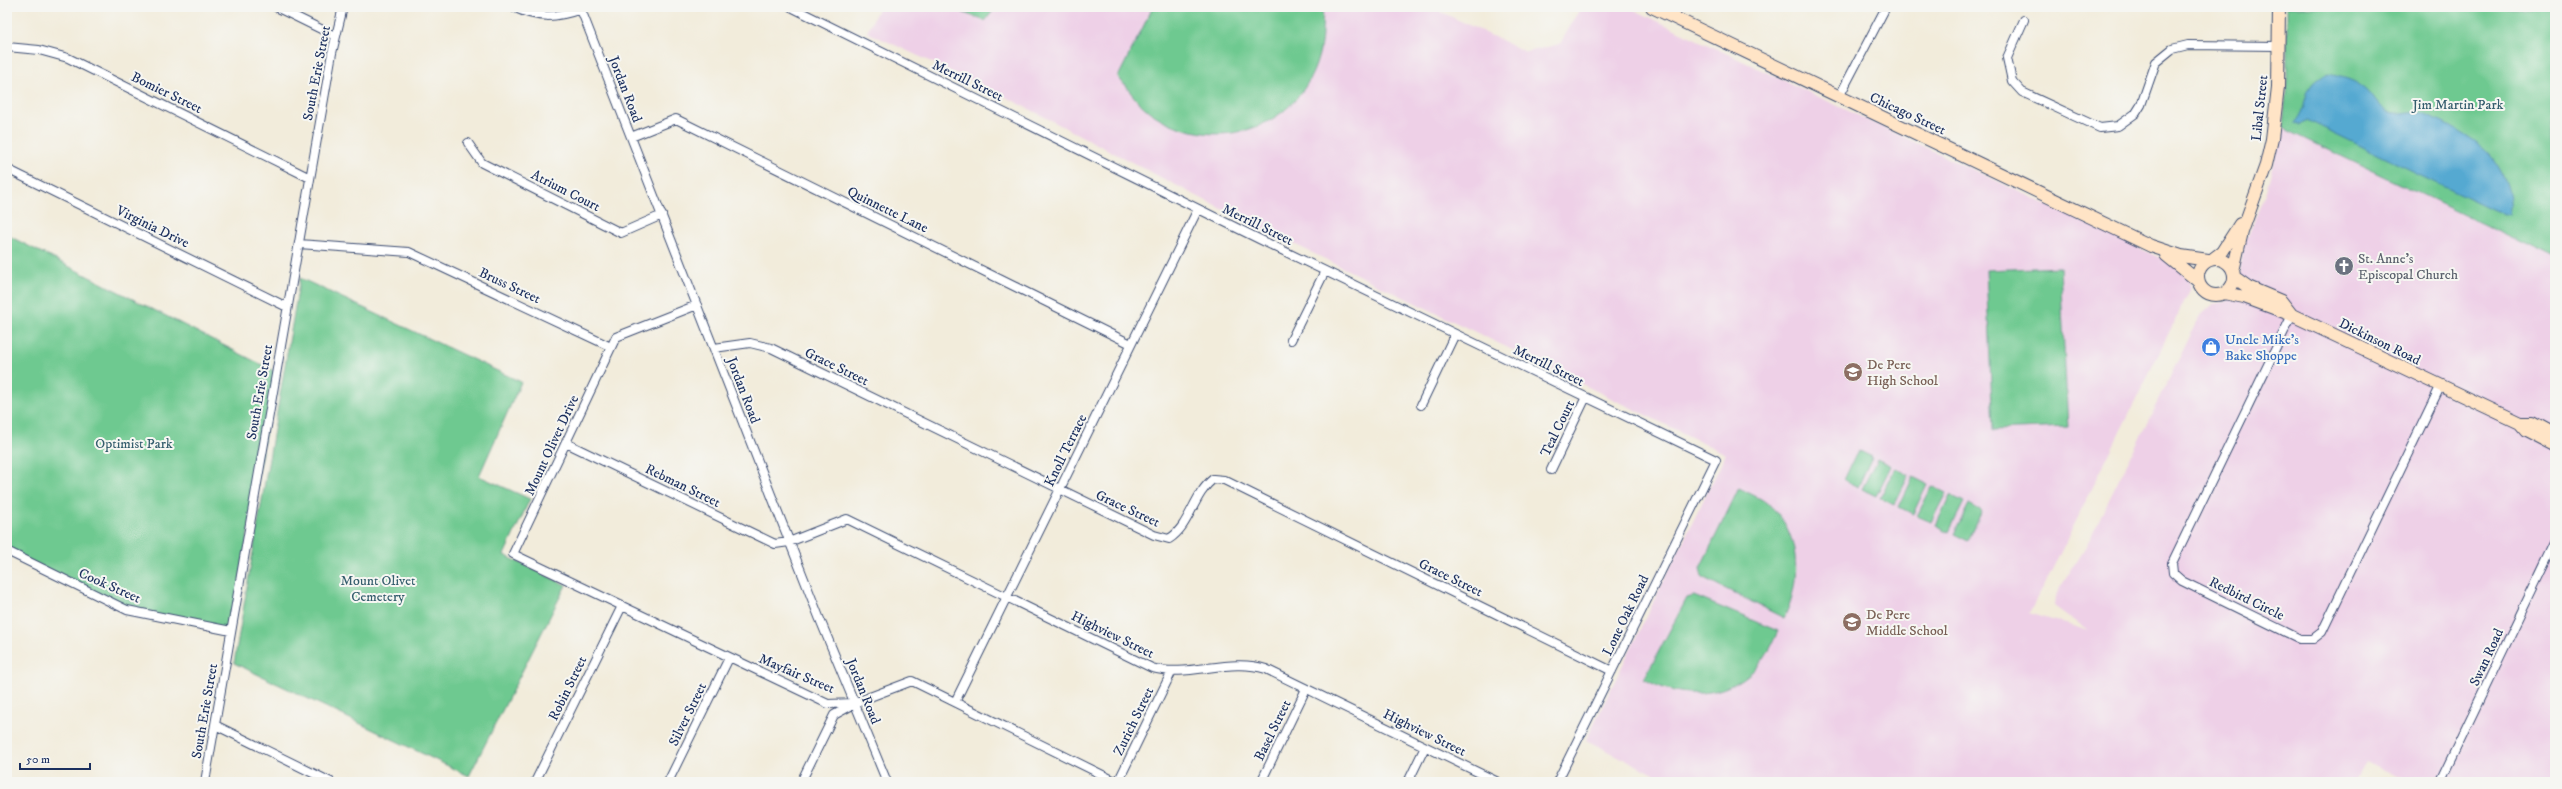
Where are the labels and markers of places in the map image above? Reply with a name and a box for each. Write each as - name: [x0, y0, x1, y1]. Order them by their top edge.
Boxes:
- place label: St. Anne's Episcopal Church: [2358, 250, 2459, 284]
- church icon: St. Anne's Episcopal Church: [2333, 255, 2355, 277]
- place label: Uncle Mike's Bake Shoppe: [2225, 331, 2299, 365]
- shop icon: Uncle Mike's Bake Shoppe: [2200, 336, 2222, 358]
- place label: De Pere High School: [1867, 356, 1939, 390]
- school or university icon: De Pere High School: [1842, 361, 1864, 383]
- place label: De Pere Middle School: [1866, 606, 1949, 640]
- school or university icon: De Pere Middle School: [1841, 611, 1863, 633]

